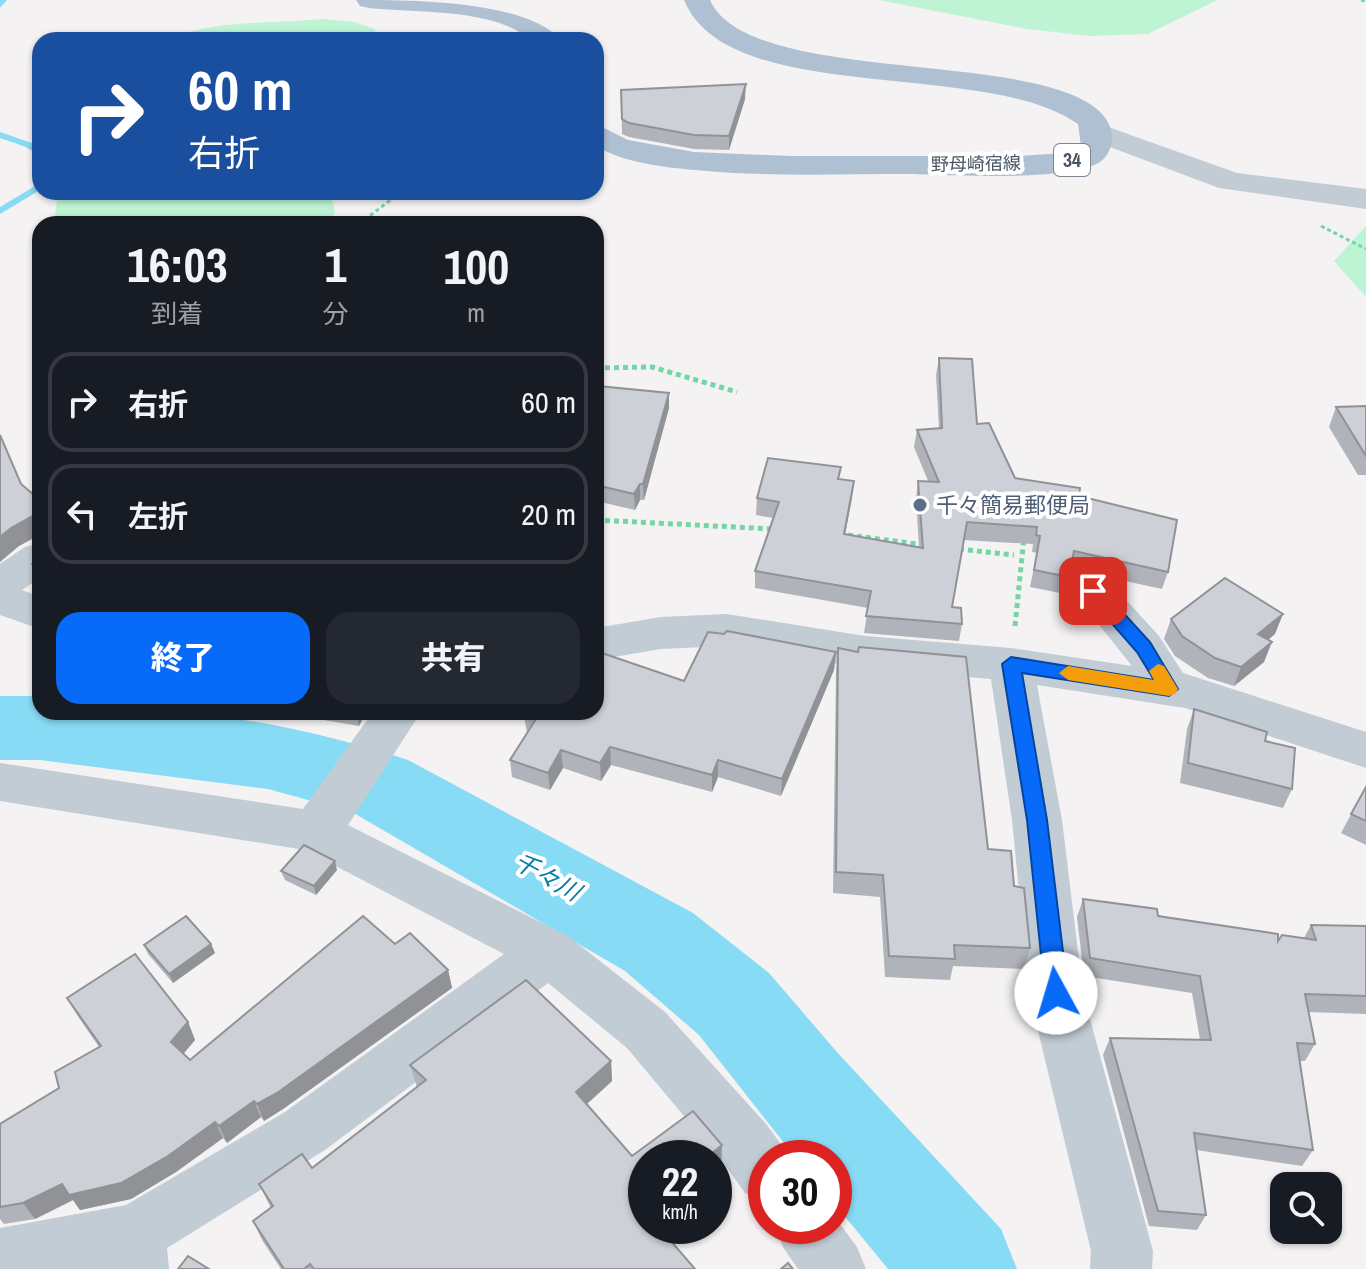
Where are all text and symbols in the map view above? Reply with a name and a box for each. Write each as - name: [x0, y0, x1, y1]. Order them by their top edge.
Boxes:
- text: 60 m: [188, 52, 293, 127]
- icon: right: [56, 64, 160, 168]
- text: 右折: [188, 129, 260, 177]
- road number: 34: [1054, 144, 1090, 176]
- street label: 野母崎宿線: [931, 150, 1021, 177]
- text: 16:03: [127, 232, 228, 297]
- text: 1: [325, 232, 346, 297]
- text: 100: [443, 234, 509, 299]
- text: m: [467, 295, 485, 330]
- text: 到着: [151, 296, 203, 331]
- text: 分: [322, 296, 348, 331]
- icon: right: [60, 380, 104, 424]
- text: 60 m: [521, 382, 576, 422]
- text: 右折: [128, 384, 188, 424]
- place label: 千々簡易郵便局: [936, 490, 1090, 520]
- icon: left: [60, 492, 104, 536]
- text: 20 m: [521, 494, 576, 534]
- text: 左折: [128, 496, 188, 536]
- marker: 千々簡易郵便局: [911, 496, 929, 514]
- pin: [1059, 557, 1127, 625]
- icon: arrive: [1071, 569, 1115, 613]
- button: 終了: [56, 612, 310, 704]
- button: 共有: [326, 612, 580, 704]
- water label: 千々川: [508, 845, 589, 909]
- position arrow: [1014, 951, 1098, 1035]
- speed limit sign: 30: [748, 1140, 852, 1244]
- text: 22: [662, 1155, 698, 1208]
- map controls: [1270, 1172, 1342, 1244]
- button: search: [1270, 1172, 1342, 1244]
- text: km/h: [662, 1198, 698, 1225]

